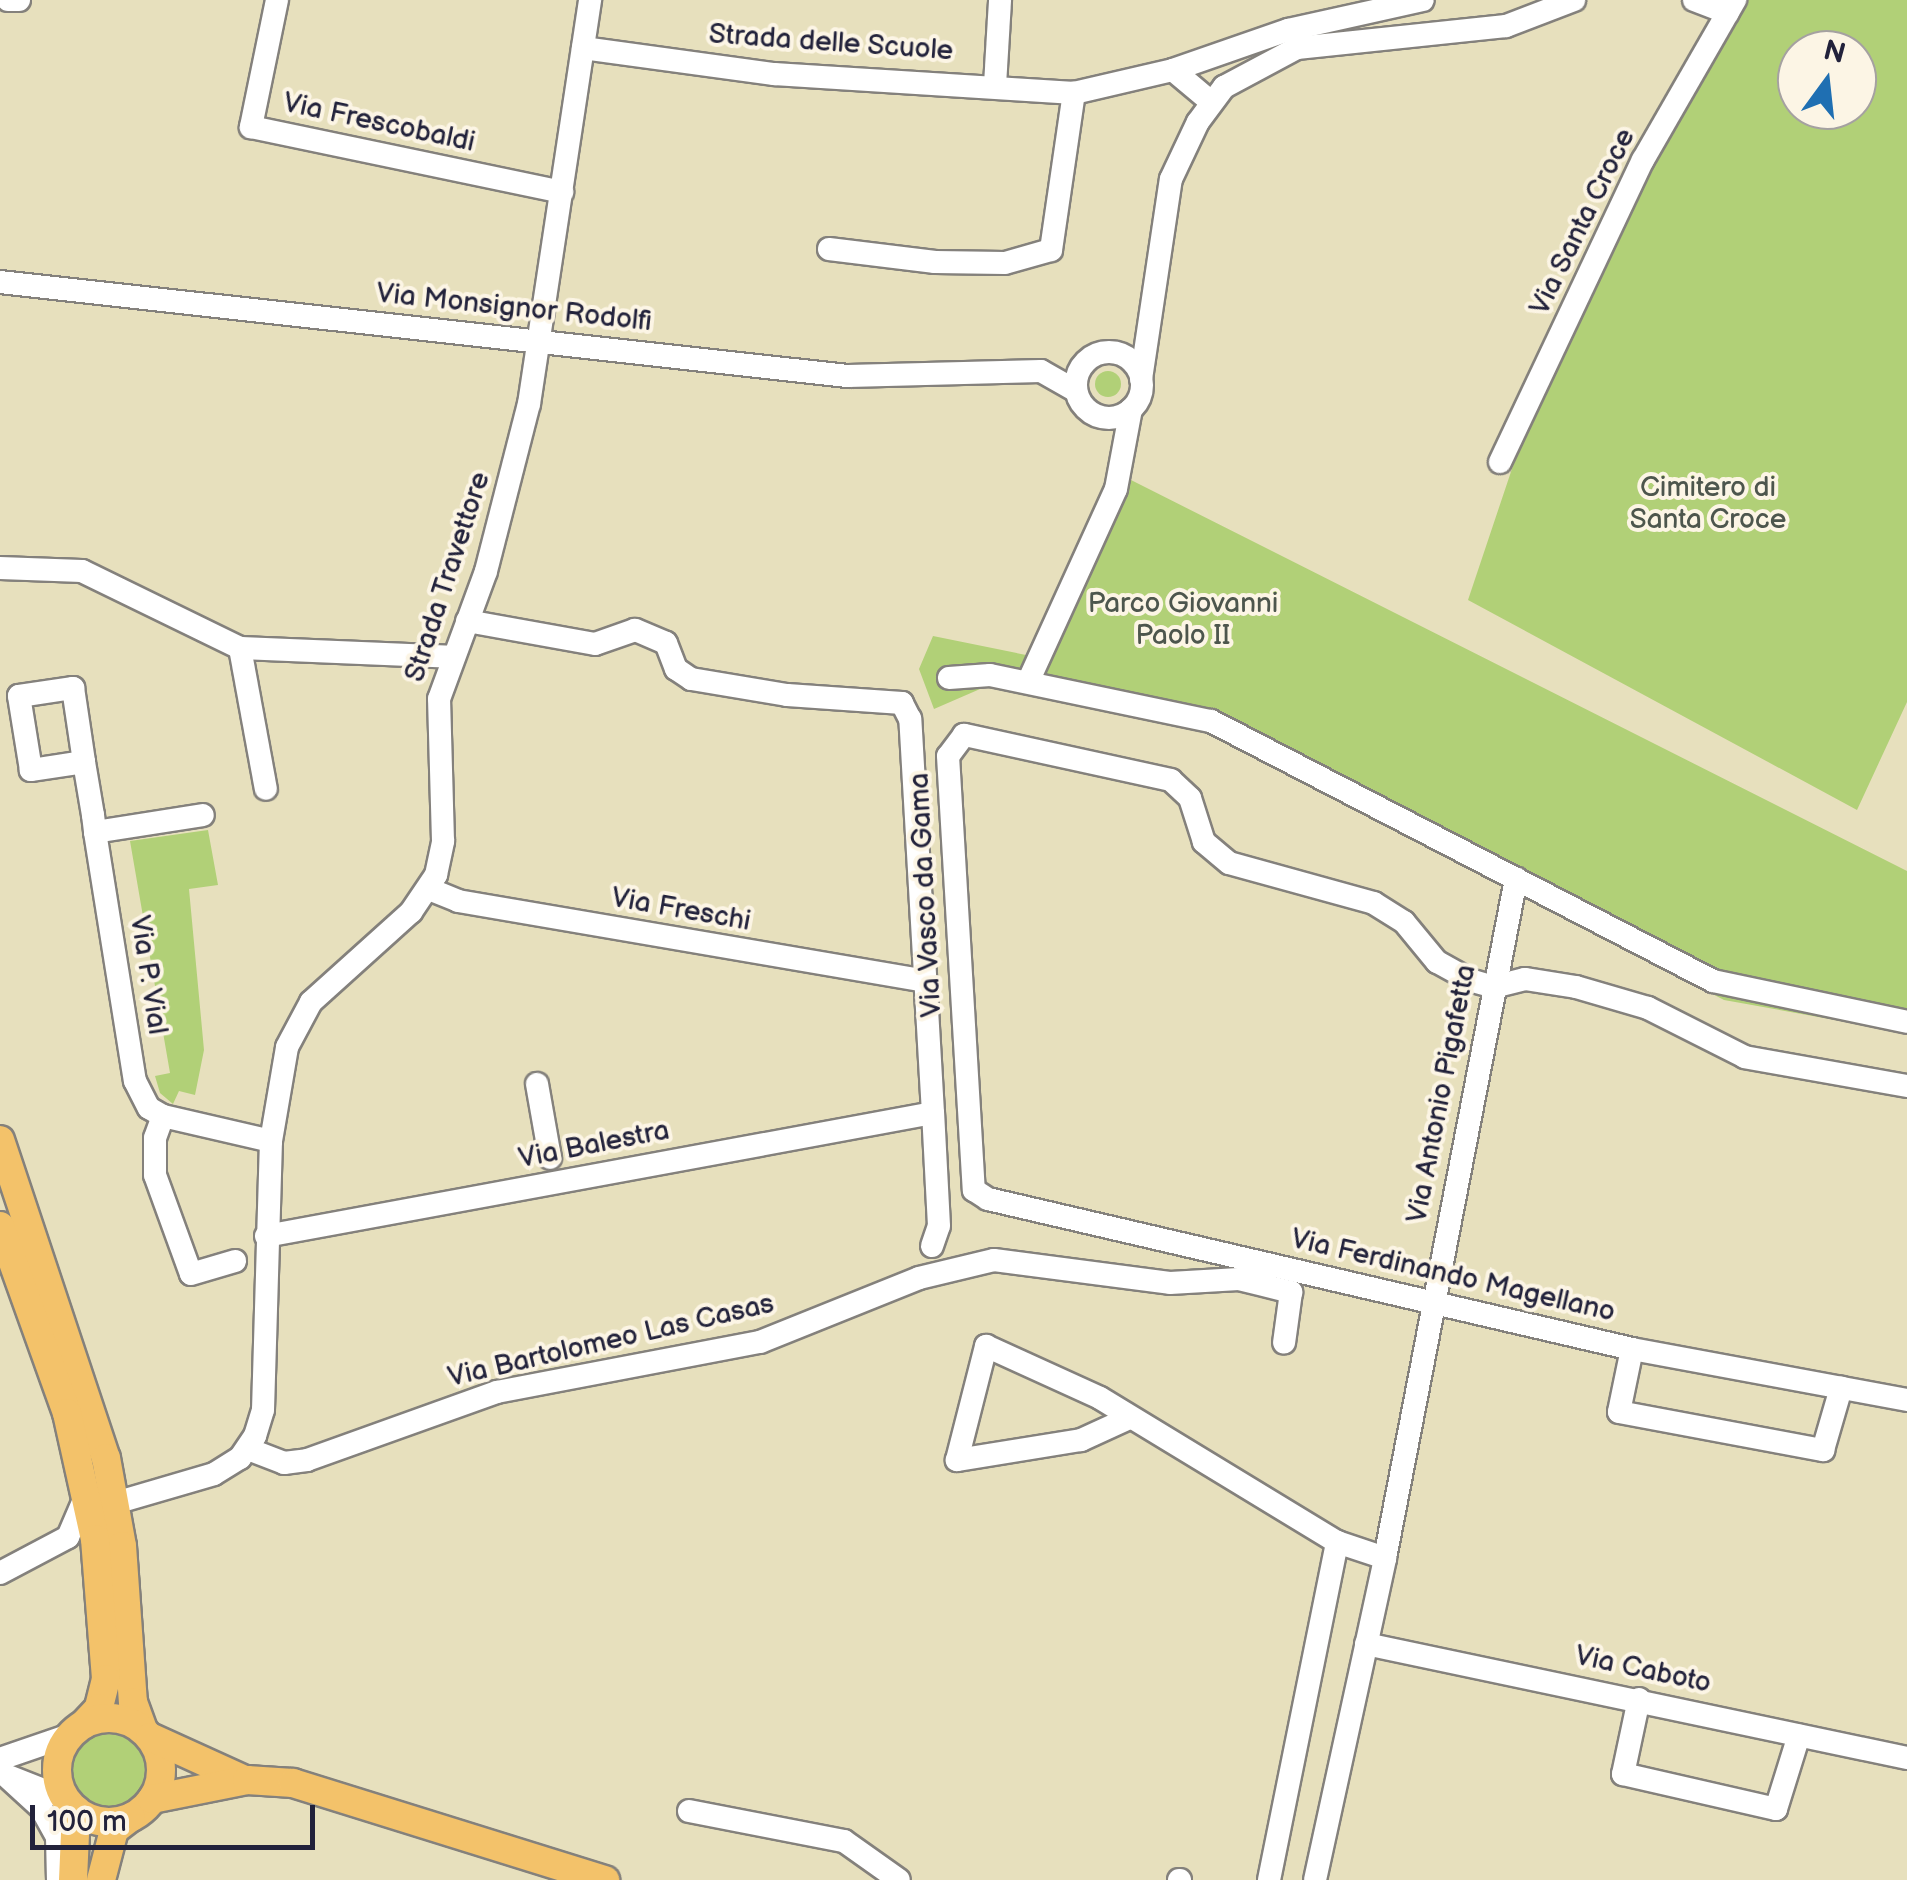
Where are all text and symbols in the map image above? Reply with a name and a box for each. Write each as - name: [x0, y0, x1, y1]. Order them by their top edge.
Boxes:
- street label: Strada delle Scuole: [707, 18, 955, 68]
- north arrow: [1777, 30, 1877, 130]
- text: N: [1820, 34, 1849, 71]
- street label: Via Frescobaldi: [280, 86, 478, 160]
- street label: Via Santa Croce: [1523, 123, 1643, 321]
- street label: Via Monsignor Rodolfi: [375, 277, 653, 339]
- street label: Strada Travettore: [398, 468, 498, 686]
- park label: Cimitero di Santa Croce: [1630, 471, 1786, 537]
- park label: Parco Giovanni Paolo II: [1088, 587, 1278, 653]
- street label: Via Vasco da Gama: [903, 771, 949, 1019]
- street label: Via Freschi: [609, 881, 753, 939]
- street label: Via P. Vial: [122, 913, 174, 1037]
- street label: Via Antonio Pigafetta: [1400, 962, 1484, 1226]
- street label: Via Balestra: [516, 1114, 672, 1176]
- street label: Via Ferdinando Magellano: [1288, 1222, 1618, 1330]
- street label: Via Bartolomeo Las Casas: [445, 1287, 777, 1395]
- street label: Via Caboto: [1572, 1639, 1714, 1701]
- scale bar: [35, 1785, 320, 1847]
- text: 100 m: [47, 1804, 127, 1840]

